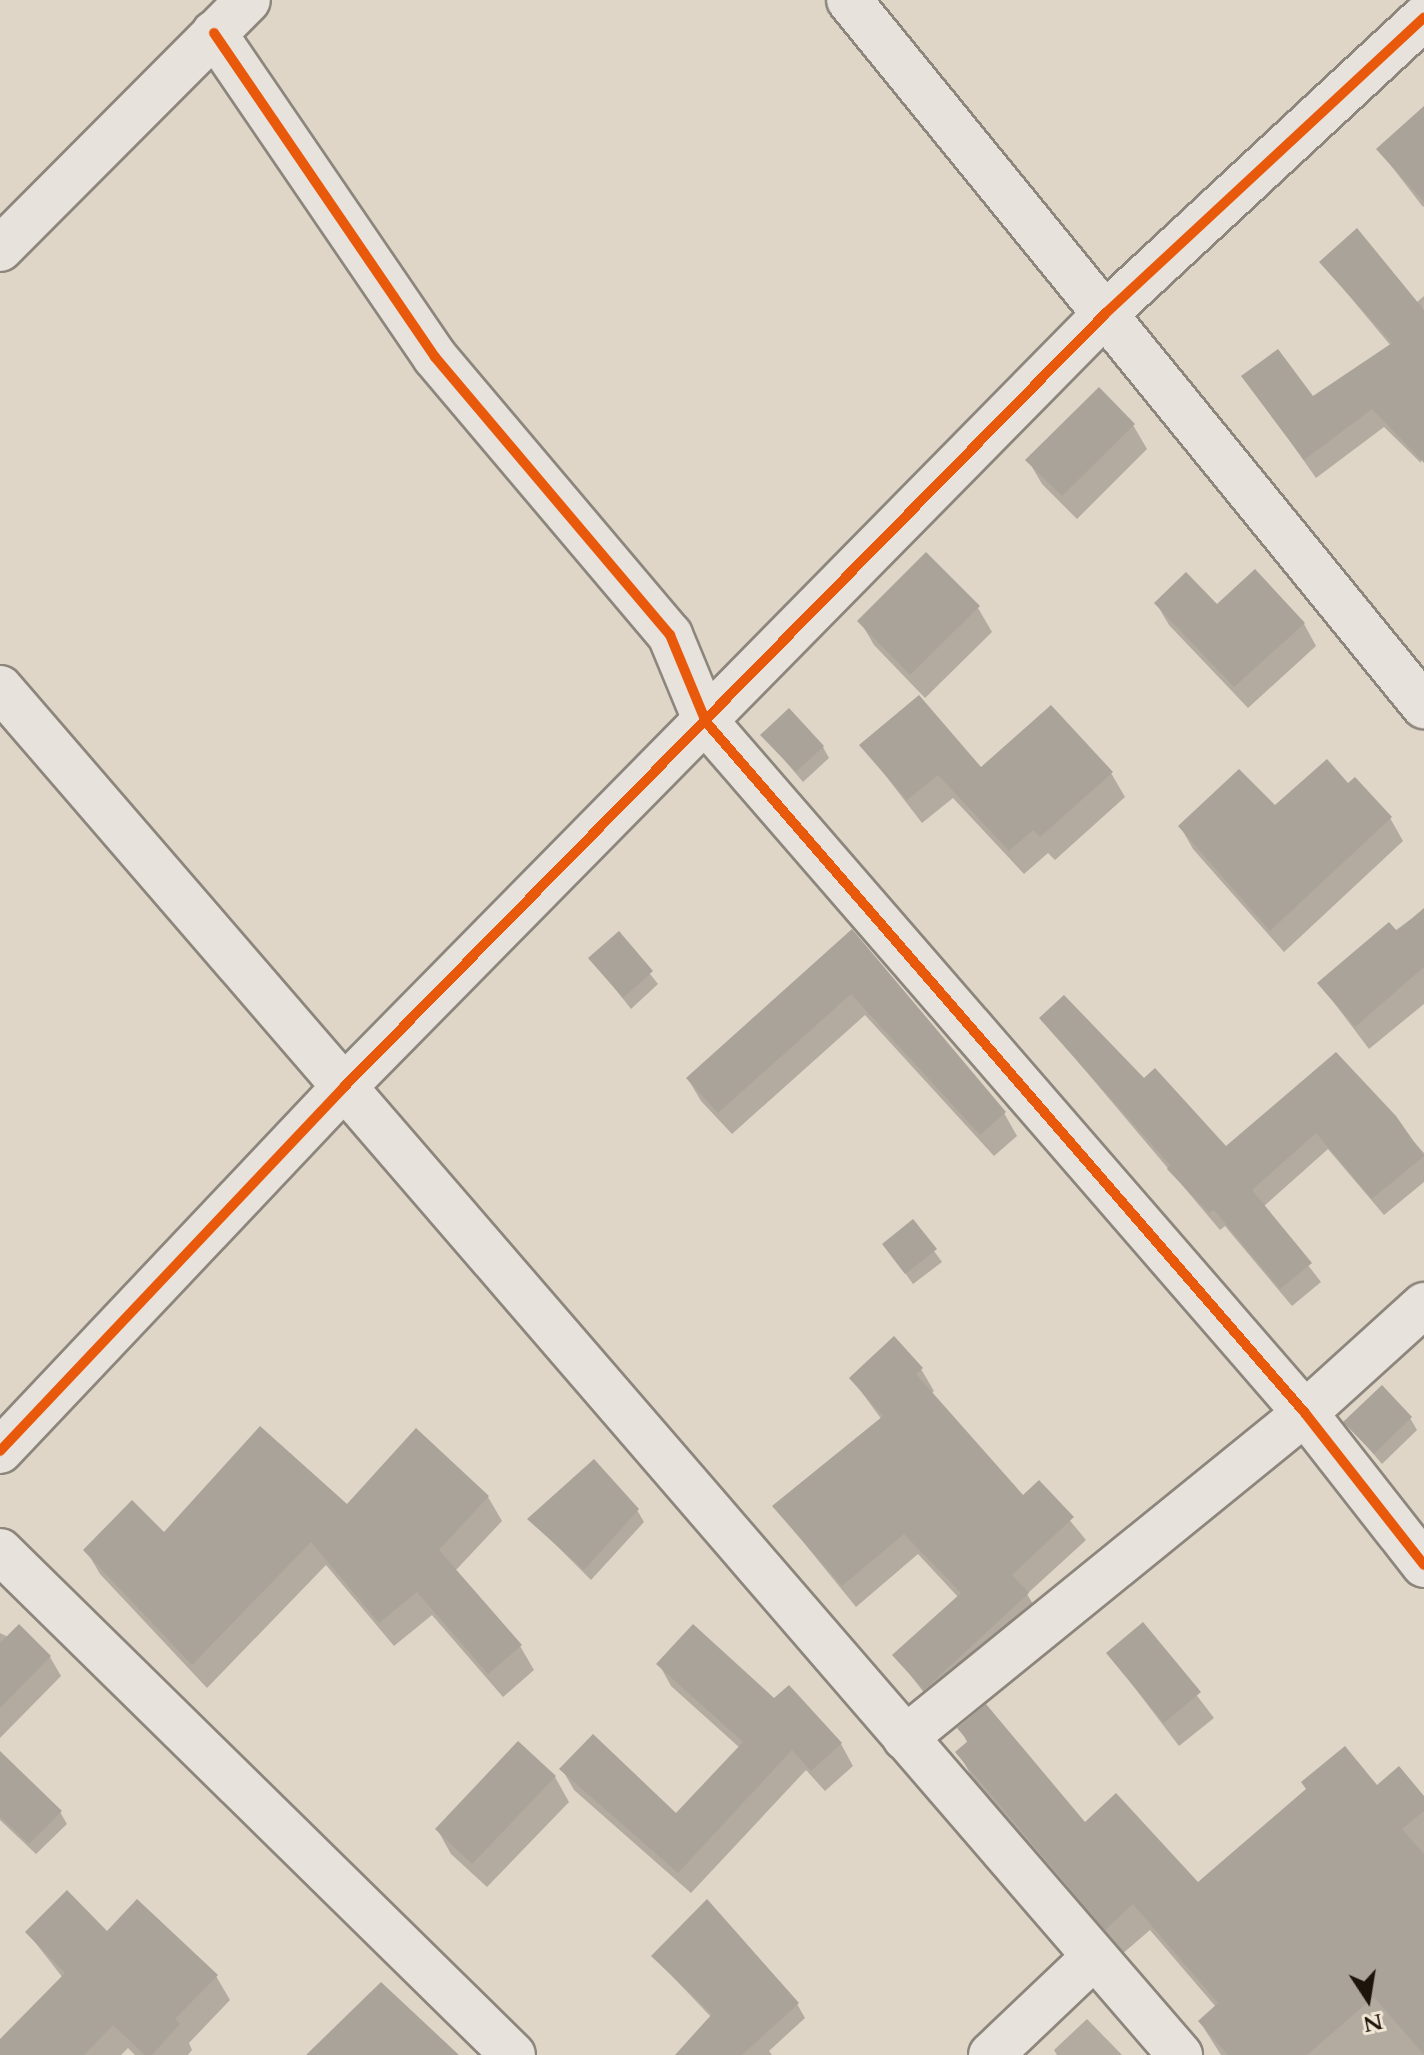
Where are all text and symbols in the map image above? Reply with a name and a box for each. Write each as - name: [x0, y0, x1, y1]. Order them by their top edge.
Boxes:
- north arrow: [1328, 1959, 1408, 2039]
- text: N: [1361, 2006, 1385, 2039]

